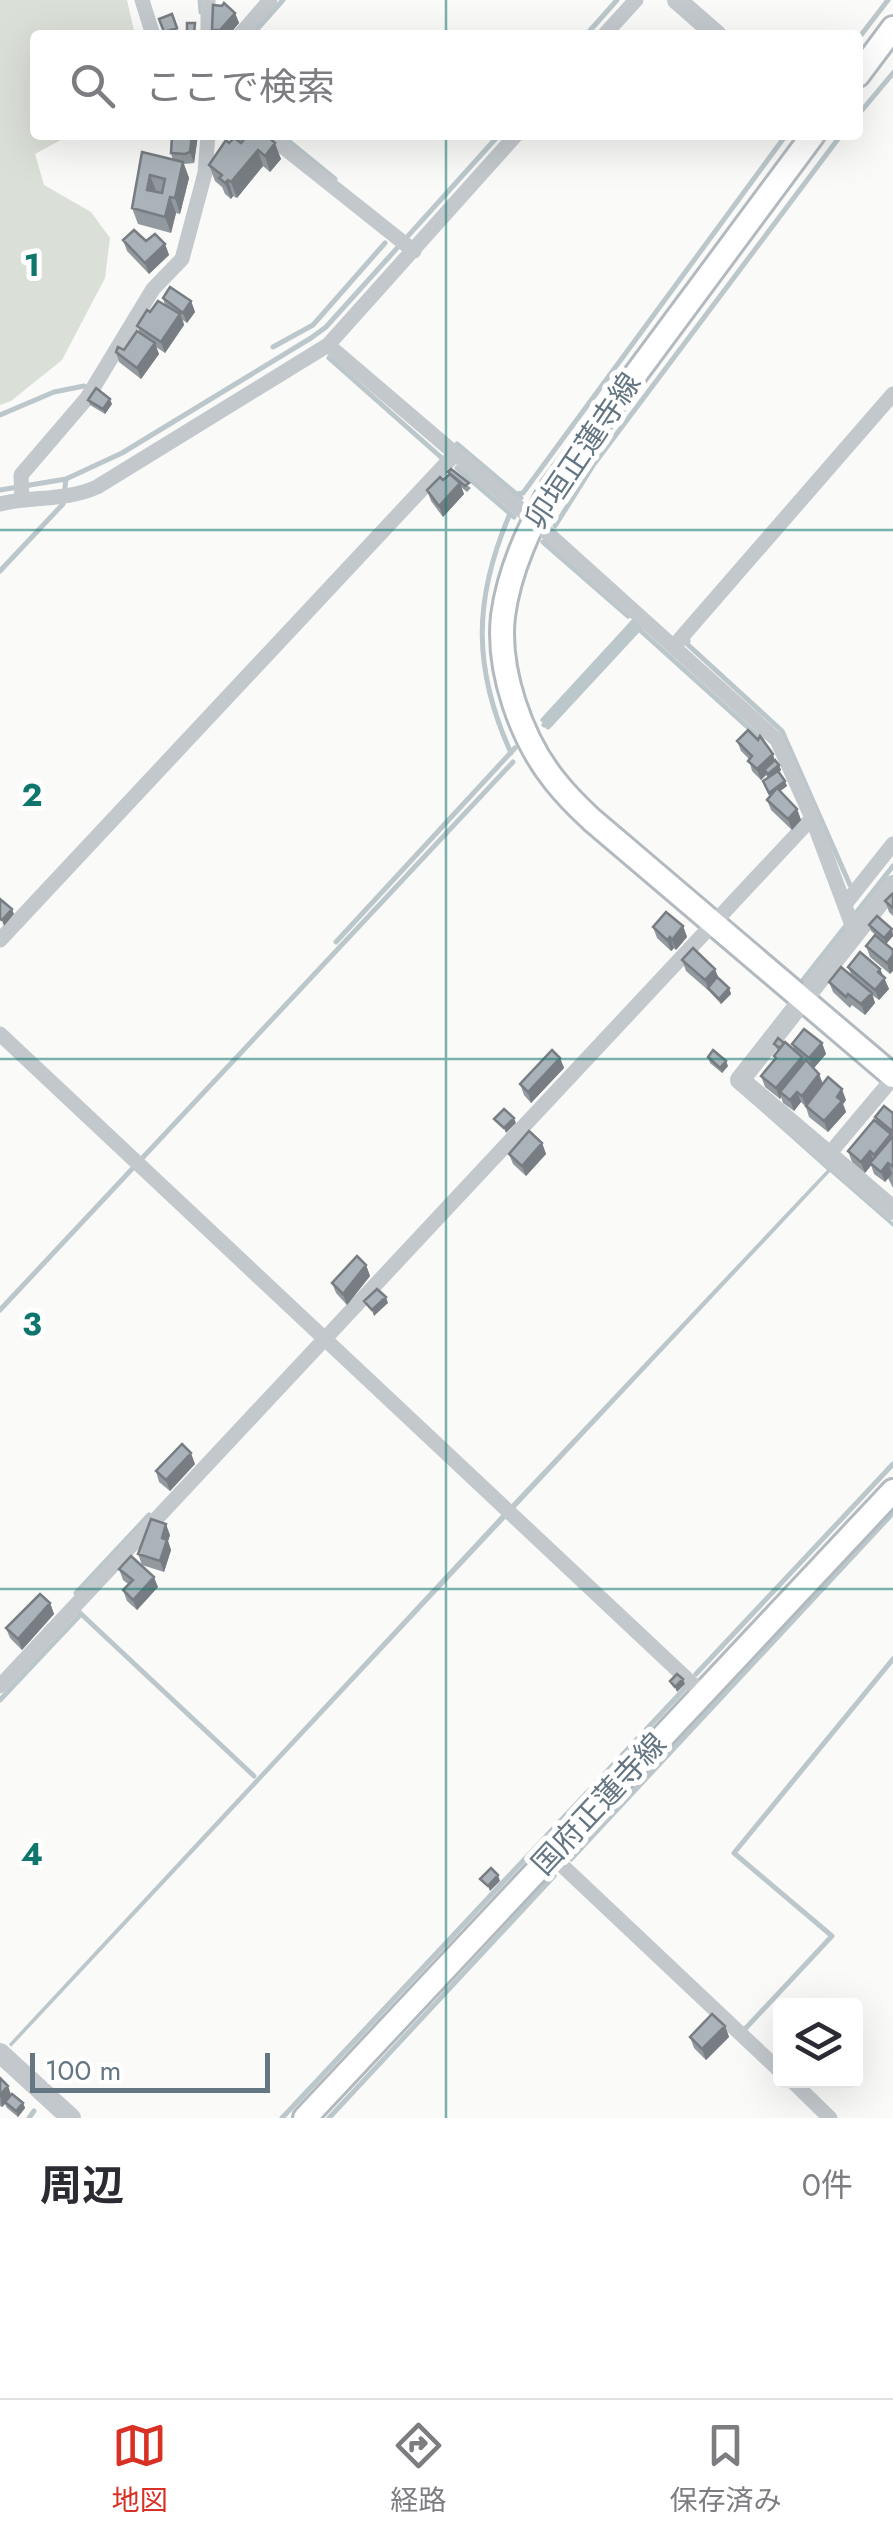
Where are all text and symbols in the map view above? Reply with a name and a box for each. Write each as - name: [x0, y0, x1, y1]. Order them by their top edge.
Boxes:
- search box: [30, 30, 863, 140]
- icon: search: [65, 58, 120, 113]
- text: ここで検索: [145, 59, 335, 114]
- text: 1: [24, 242, 40, 288]
- street label: 卯垣正蓮寺線: [514, 364, 651, 537]
- text: 2: [22, 772, 43, 818]
- text: 3: [22, 1301, 42, 1347]
- street label: 国府正蓮寺線: [522, 1723, 676, 1884]
- text: 4: [21, 1831, 43, 1877]
- map controls: [773, 1998, 863, 2088]
- button: layers: [773, 1998, 863, 2088]
- scale bar: [30, 2048, 270, 2092]
- text: 100 m: [45, 2050, 121, 2091]
- text: 周辺: [40, 2155, 124, 2216]
- text: 0件: [802, 2162, 853, 2208]
- tab: 地図: [111, 2418, 168, 2521]
- tab: 経路: [390, 2418, 447, 2521]
- tab: 保存済み: [669, 2418, 782, 2521]

